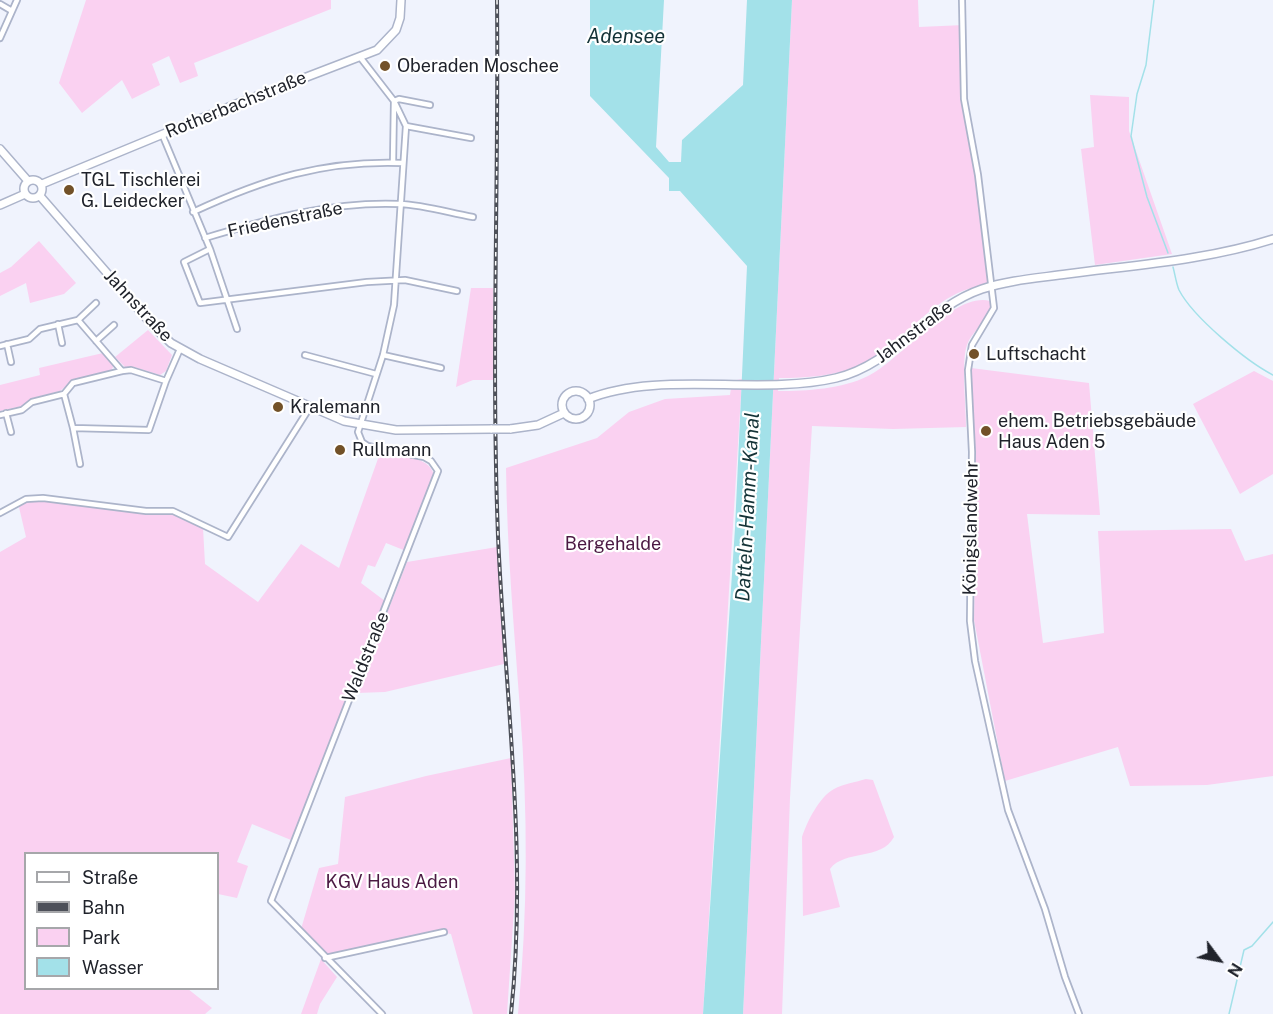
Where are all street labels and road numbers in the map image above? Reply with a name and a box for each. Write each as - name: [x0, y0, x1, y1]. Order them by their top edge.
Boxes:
- street label: Rotherbachstraße: [162, 67, 310, 143]
- street label: Friedenstraße: [226, 197, 344, 243]
- street label: Jahnstraße: [99, 265, 177, 347]
- street label: Jahnstraße: [871, 296, 957, 368]
- street label: Königslandwehr: [959, 460, 983, 596]
- street label: Waldstraße: [338, 609, 394, 705]

